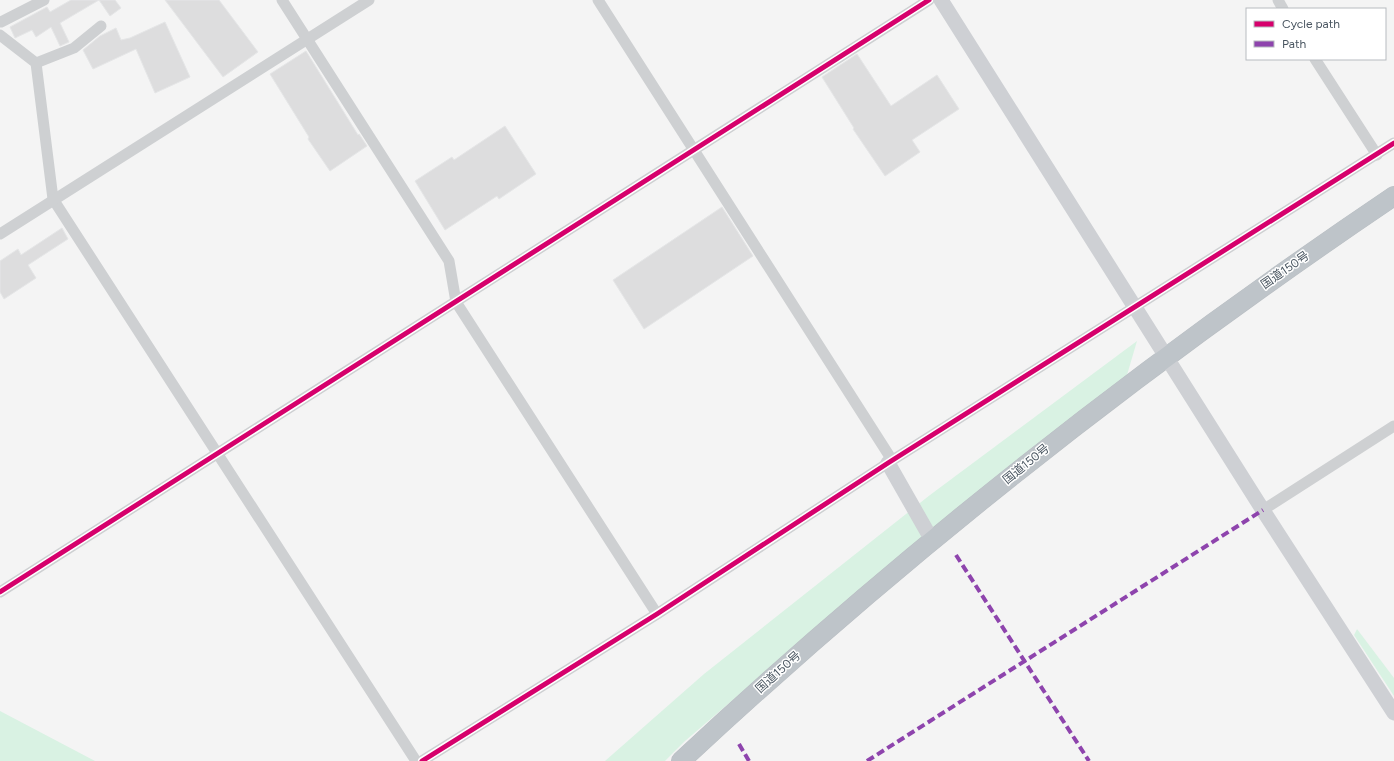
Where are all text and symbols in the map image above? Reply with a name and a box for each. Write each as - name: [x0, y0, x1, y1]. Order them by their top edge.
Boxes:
- legend: [1246, 8, 1386, 60]
- text: Cycle path: [1282, 17, 1340, 31]
- text: Path: [1282, 37, 1306, 51]
- street label: 国道150号: [1258, 248, 1312, 292]
- street label: 国道150号: [1000, 441, 1052, 487]
- street label: 国道150号: [753, 648, 803, 696]

